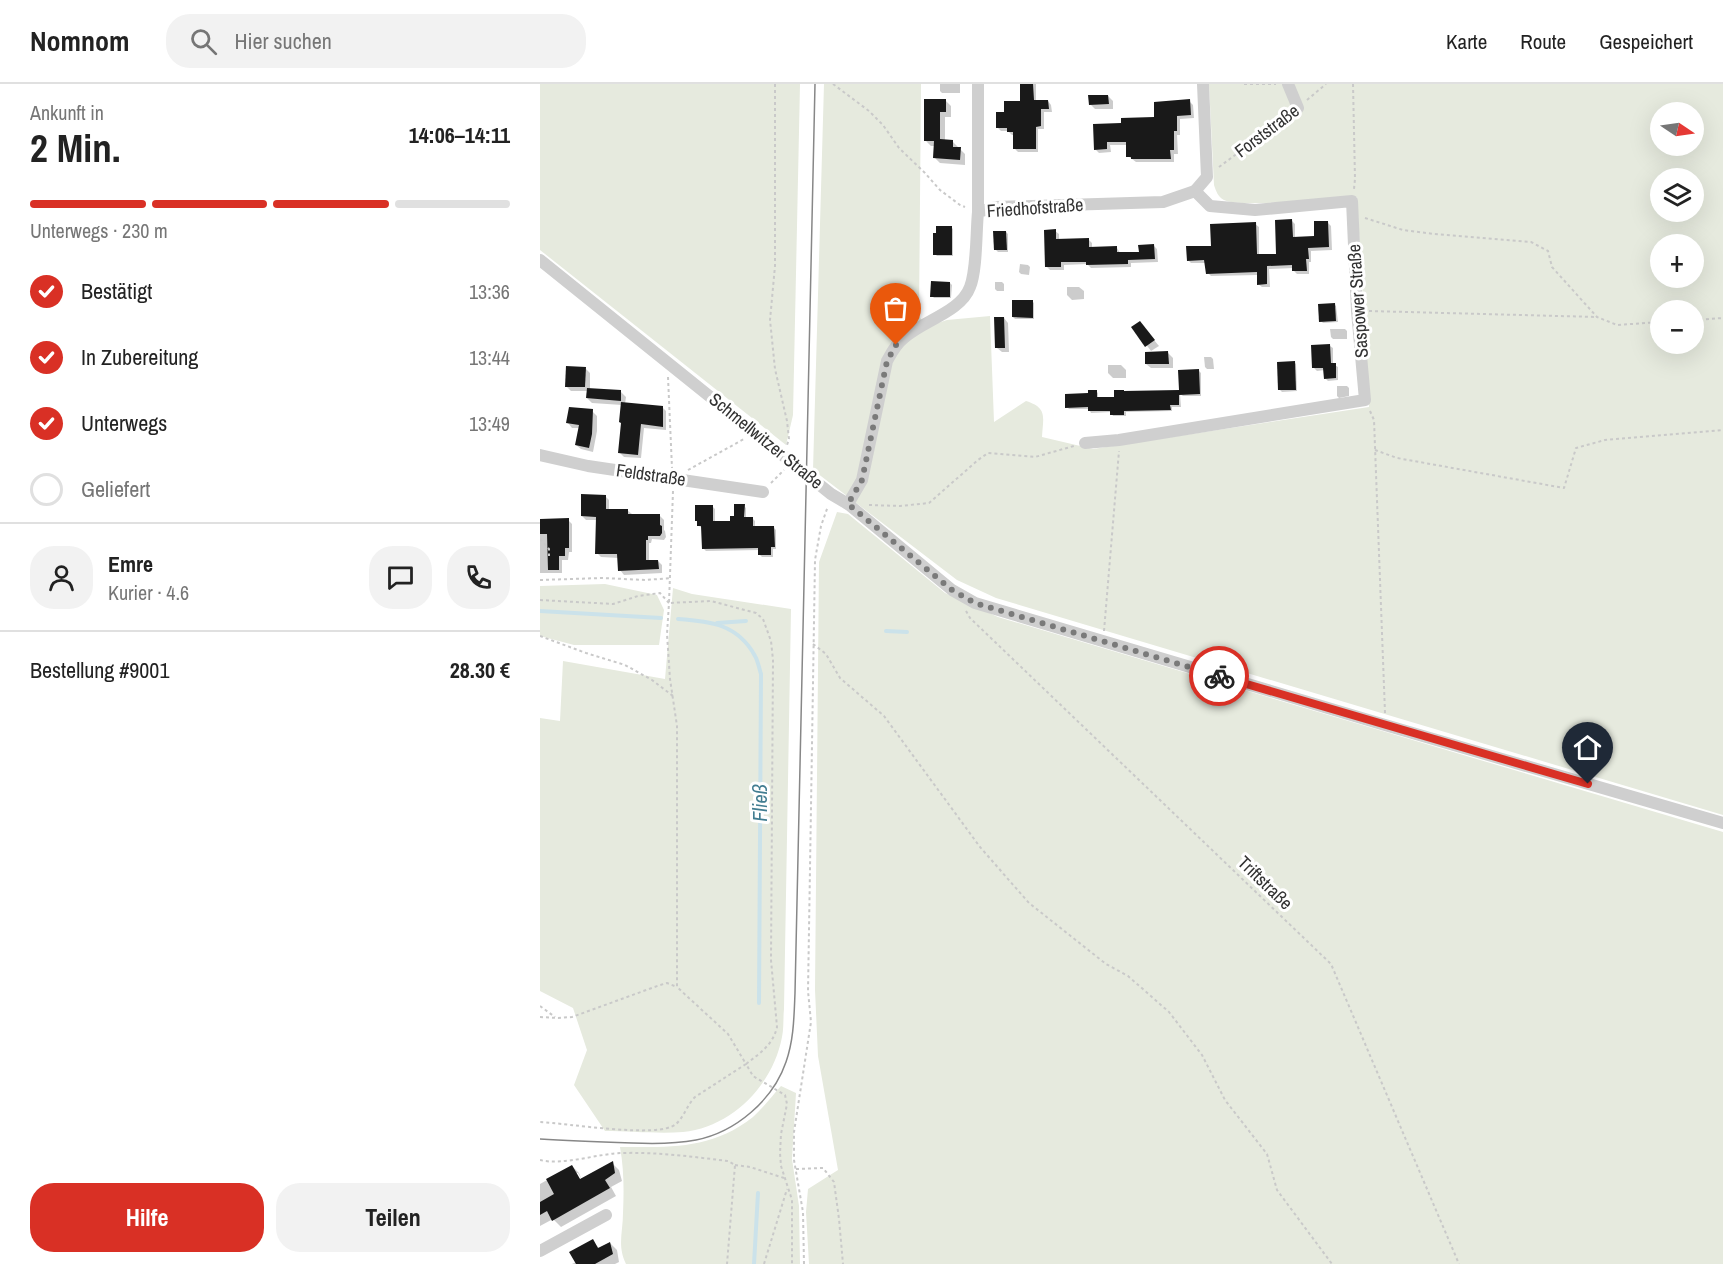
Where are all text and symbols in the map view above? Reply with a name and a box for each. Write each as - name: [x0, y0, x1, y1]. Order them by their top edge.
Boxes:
- search box: [166, 14, 586, 68]
- text: Nomnom: [30, 22, 130, 60]
- icon: search: [187, 25, 220, 58]
- text: Hier suchen: [235, 26, 332, 56]
- text: Karte: [1446, 27, 1487, 56]
- text: Route: [1520, 27, 1566, 56]
- text: Gespeichert: [1599, 27, 1693, 56]
- street label: Forststraße: [1229, 98, 1304, 163]
- text: Ankunft in: [30, 99, 104, 126]
- north arrow: [1650, 102, 1704, 156]
- map controls: [1650, 102, 1704, 354]
- text: 14:06–14:11: [409, 120, 510, 150]
- text: 2 Min.: [30, 122, 121, 174]
- button: layers: [1650, 168, 1704, 222]
- street label: Friedhofstraße: [986, 192, 1084, 223]
- text: Unterwegs · 230 m: [30, 217, 168, 244]
- button: +: [1650, 234, 1704, 288]
- street label: Saspower Straße: [1341, 243, 1374, 359]
- icon: check: [30, 275, 63, 308]
- text: Bestätigt: [81, 276, 152, 306]
- text: 13:36: [469, 278, 510, 305]
- pin: [870, 283, 921, 345]
- icon: bag: [879, 292, 912, 325]
- button: −: [1650, 300, 1704, 354]
- icon: check: [30, 341, 63, 374]
- text: In Zubereitung: [81, 342, 198, 372]
- text: 13:44: [469, 344, 510, 371]
- street label: Schmellwitzer Straße: [704, 387, 829, 494]
- icon: check: [30, 407, 63, 440]
- text: Unterwegs: [81, 408, 167, 438]
- text: 13:49: [469, 410, 510, 437]
- street label: Feldstraße: [615, 457, 687, 492]
- text: Geliefert: [81, 474, 150, 504]
- button: person: [30, 546, 93, 609]
- button: chat: [369, 546, 432, 609]
- button: phone: [447, 546, 510, 609]
- text: Emre: [108, 549, 153, 579]
- text: Kurier · 4.6: [108, 579, 189, 606]
- courier: [1189, 646, 1249, 706]
- text: Bestellung #9001: [30, 655, 169, 685]
- text: 28.30 €: [450, 655, 510, 685]
- icon: bike: [1203, 660, 1236, 693]
- pin: [1562, 722, 1613, 784]
- icon: home: [1571, 731, 1604, 764]
- water label: Fließ: [746, 784, 773, 822]
- street label: Triftstraße: [1232, 850, 1298, 915]
- button: Hilfe: [30, 1183, 264, 1252]
- button: Teilen: [276, 1183, 510, 1252]

